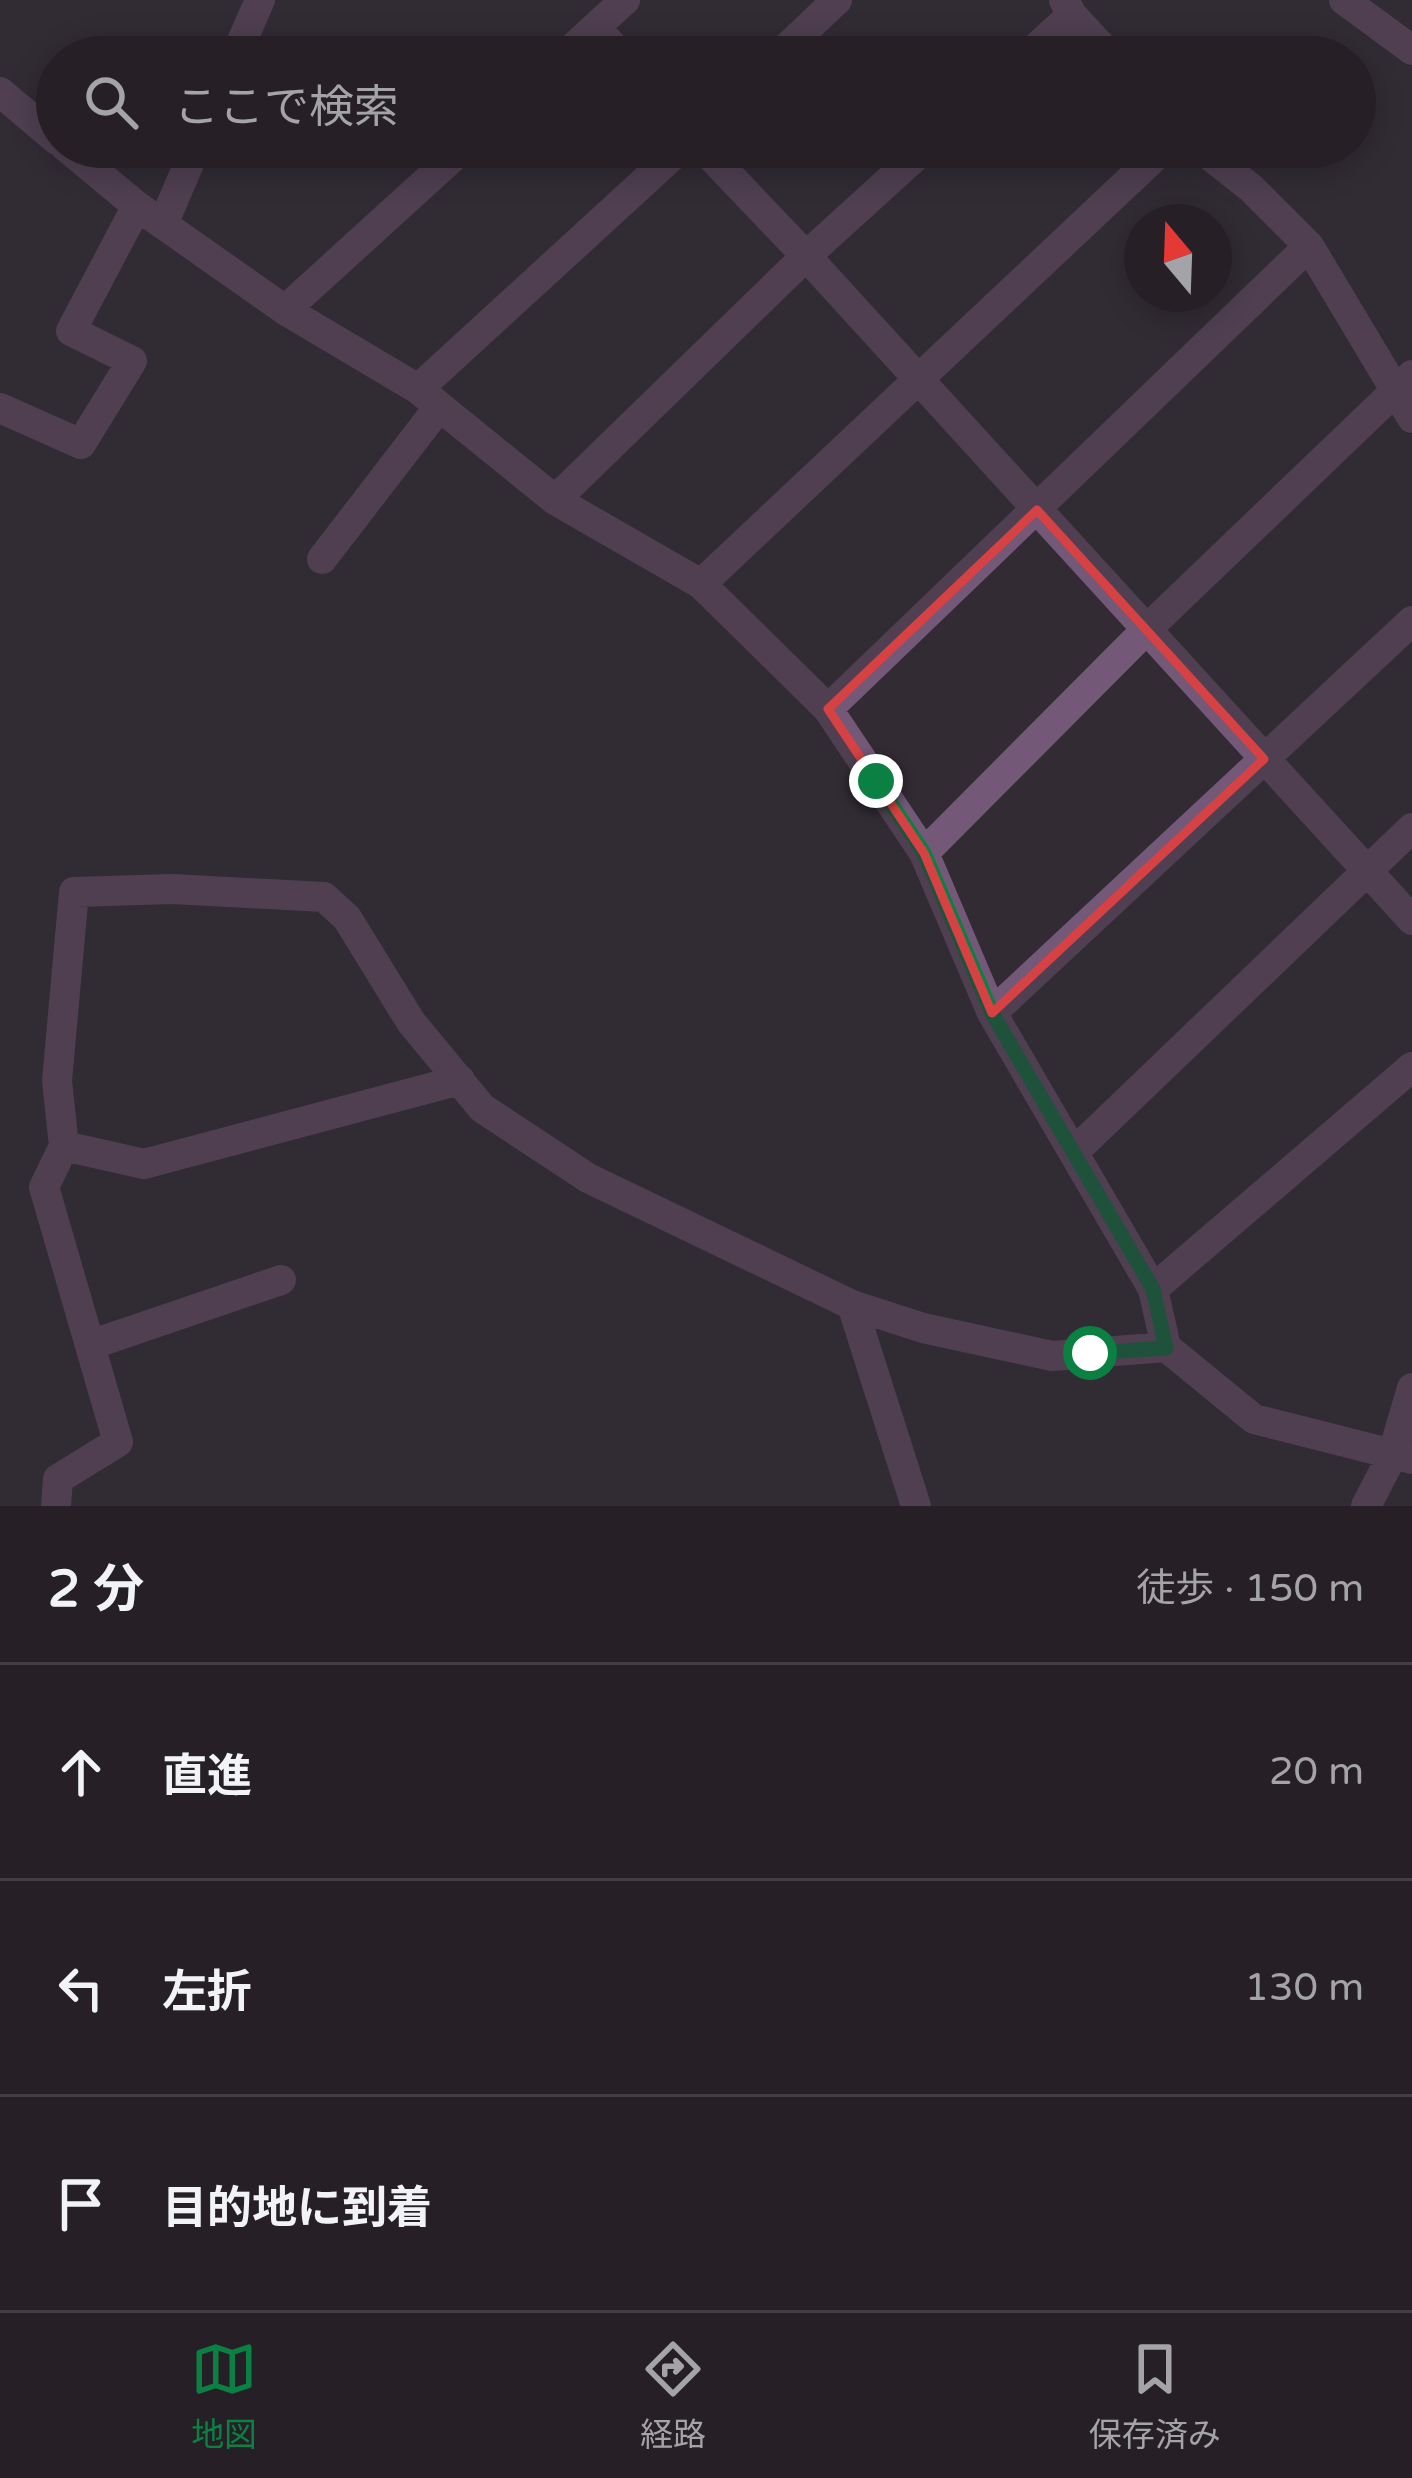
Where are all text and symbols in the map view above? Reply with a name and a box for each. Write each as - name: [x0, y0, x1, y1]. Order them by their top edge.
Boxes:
- search box: [36, 36, 1376, 168]
- icon: search: [78, 69, 144, 135]
- text: ここで検索: [174, 81, 399, 135]
- north arrow: [1124, 204, 1232, 312]
- route end: [849, 754, 903, 808]
- route start: [1063, 1326, 1117, 1380]
- text: 2 分: [48, 1559, 144, 1621]
- text: 徒歩 · 150 m: [1136, 1565, 1364, 1612]
- icon: ahead: [48, 1739, 114, 1805]
- text: 20 m: [1269, 1748, 1364, 1795]
- text: 直進: [162, 1750, 252, 1804]
- icon: left: [48, 1955, 114, 2021]
- text: 130 m: [1245, 1964, 1364, 2011]
- text: 左折: [162, 1966, 252, 2020]
- icon: arrive: [48, 2171, 114, 2237]
- text: 目的地に到着: [162, 2182, 432, 2236]
- tab: 地図: [191, 2336, 257, 2456]
- tab: 経路: [640, 2336, 706, 2456]
- tab: 保存済み: [1089, 2336, 1221, 2456]

